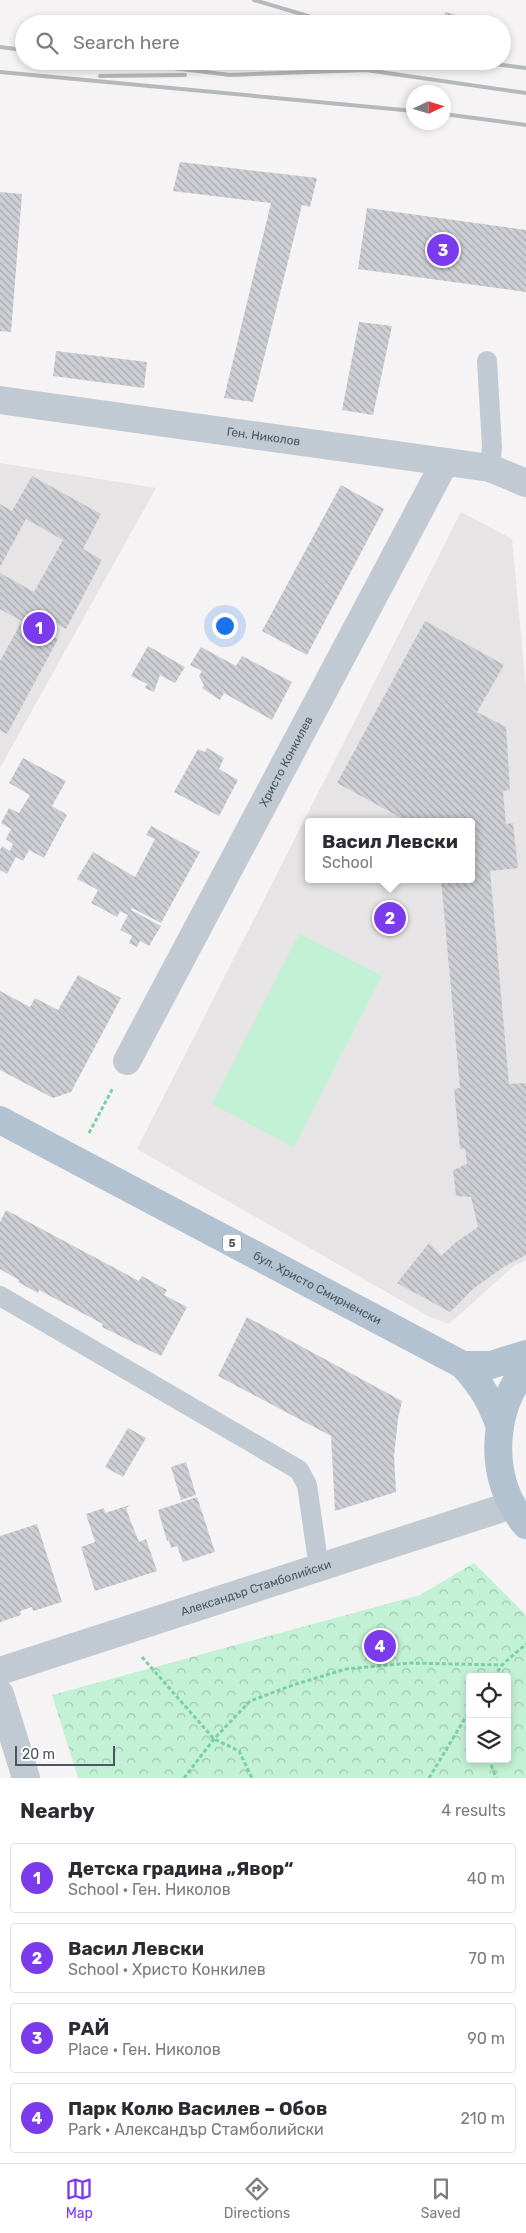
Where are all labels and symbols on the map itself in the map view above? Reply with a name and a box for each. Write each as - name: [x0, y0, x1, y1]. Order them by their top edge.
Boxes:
- north arrow: [406, 85, 451, 130]
- pin: 3: [427, 231, 459, 269]
- street label: Ген. Николов: [226, 425, 301, 449]
- pin: 1: [23, 609, 55, 647]
- your location: [212, 613, 238, 639]
- street label: Христо Конкилев: [256, 714, 316, 809]
- pin: 2: [374, 899, 406, 937]
- road number: 5: [223, 1234, 241, 1252]
- street label: бул. Христо Смирненски: [251, 1248, 384, 1328]
- street label: Александър Стамболийски: [179, 1557, 333, 1619]
- pin: 4: [364, 1627, 396, 1665]
- scale bar: [15, 1743, 115, 1766]

